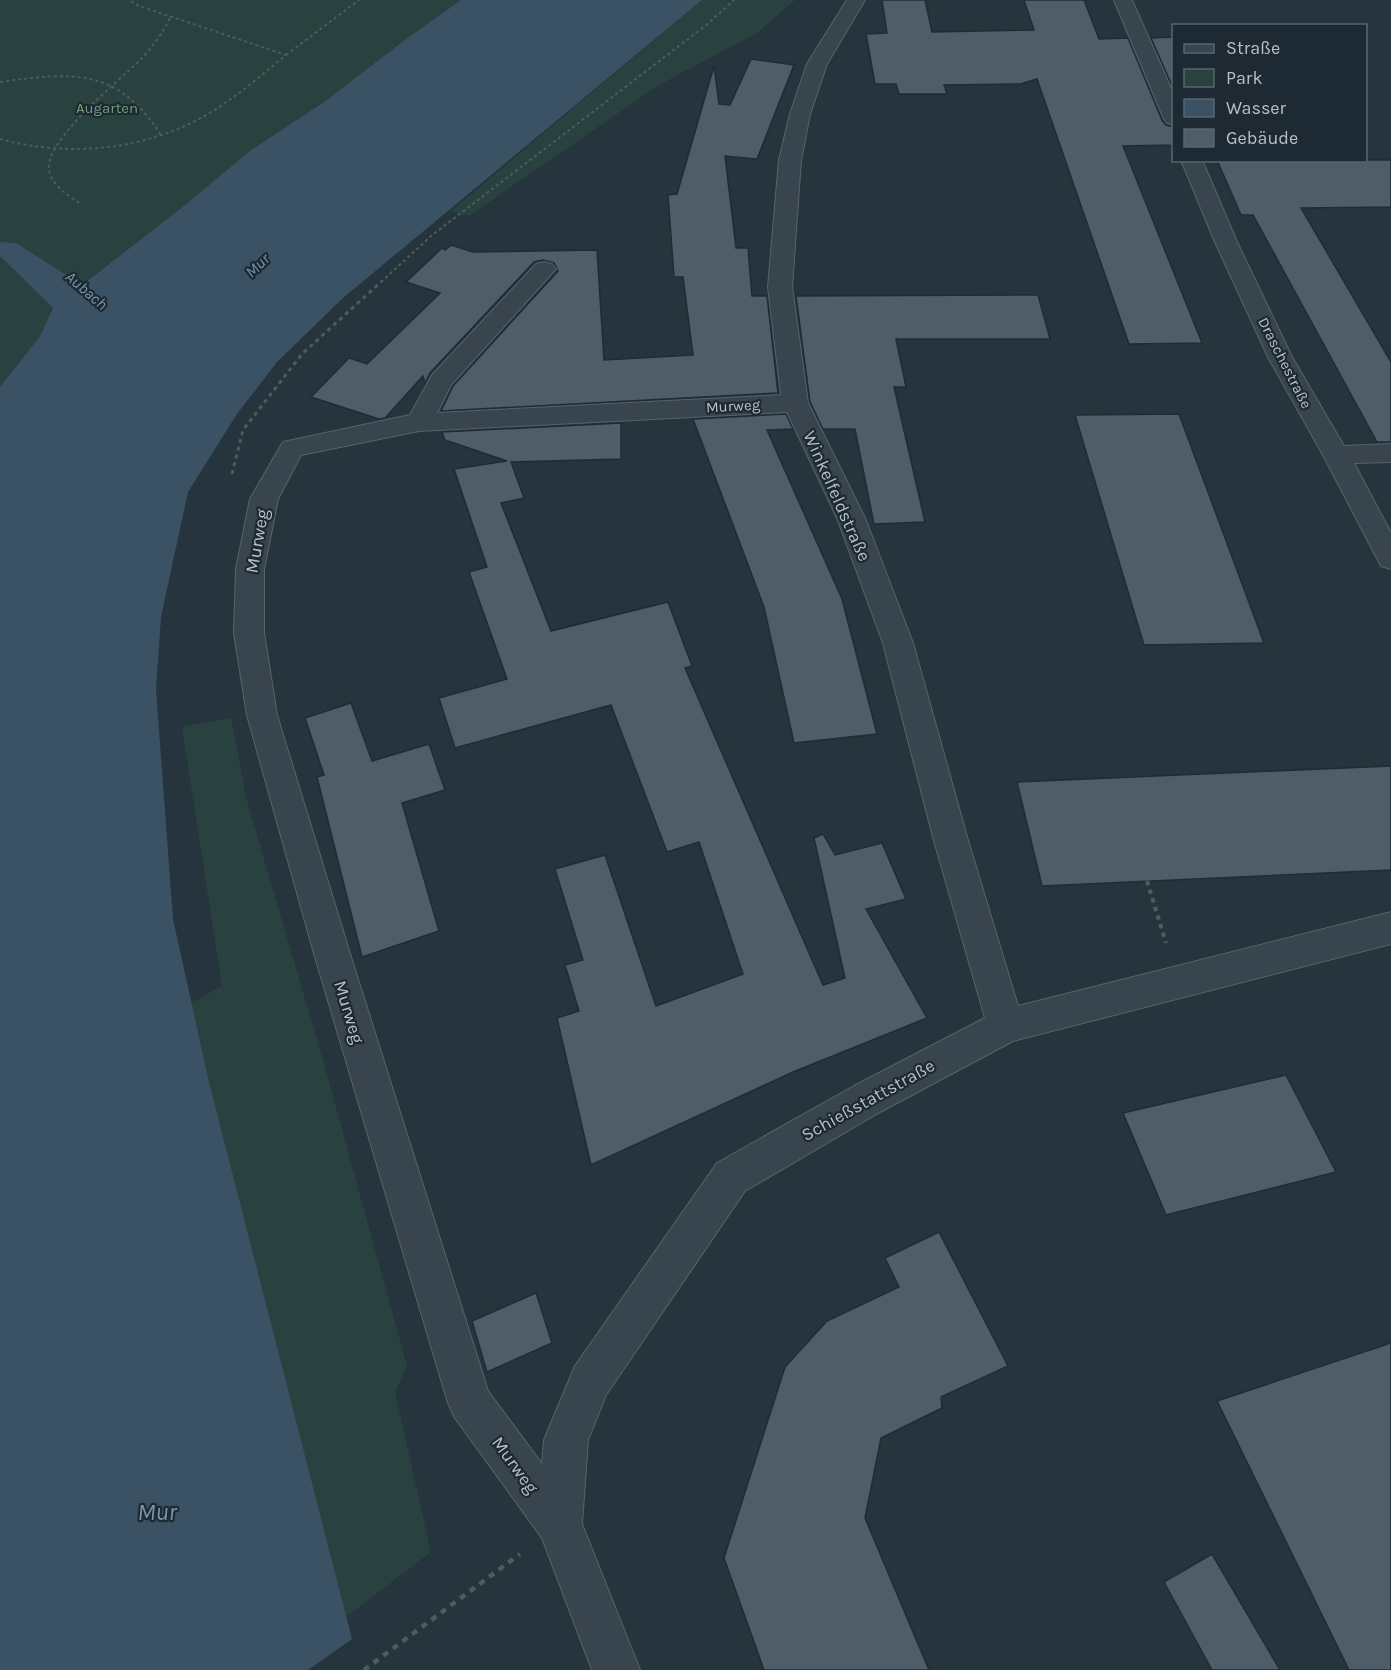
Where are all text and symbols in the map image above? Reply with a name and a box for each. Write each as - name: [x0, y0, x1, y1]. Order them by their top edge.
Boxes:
- legend: [1172, 24, 1367, 162]
- text: Straße: [1226, 37, 1280, 59]
- text: Park: [1226, 67, 1263, 89]
- text: Wasser: [1226, 97, 1287, 119]
- park label: Augarten: [76, 99, 138, 117]
- text: Gebäude: [1226, 127, 1298, 149]
- water label: Mur: [241, 249, 274, 281]
- water label: Aubach: [62, 267, 112, 314]
- street label: Draschestraße: [1254, 314, 1316, 412]
- street label: Murweg: [705, 396, 761, 416]
- street label: Winkelfeldstraße: [798, 427, 876, 565]
- street label: Murweg: [241, 507, 273, 575]
- street label: Murweg: [329, 978, 369, 1046]
- street label: Schießstattstraße: [797, 1054, 939, 1146]
- street label: Murweg: [487, 1432, 543, 1498]
- water label: Mur: [137, 1498, 178, 1526]

